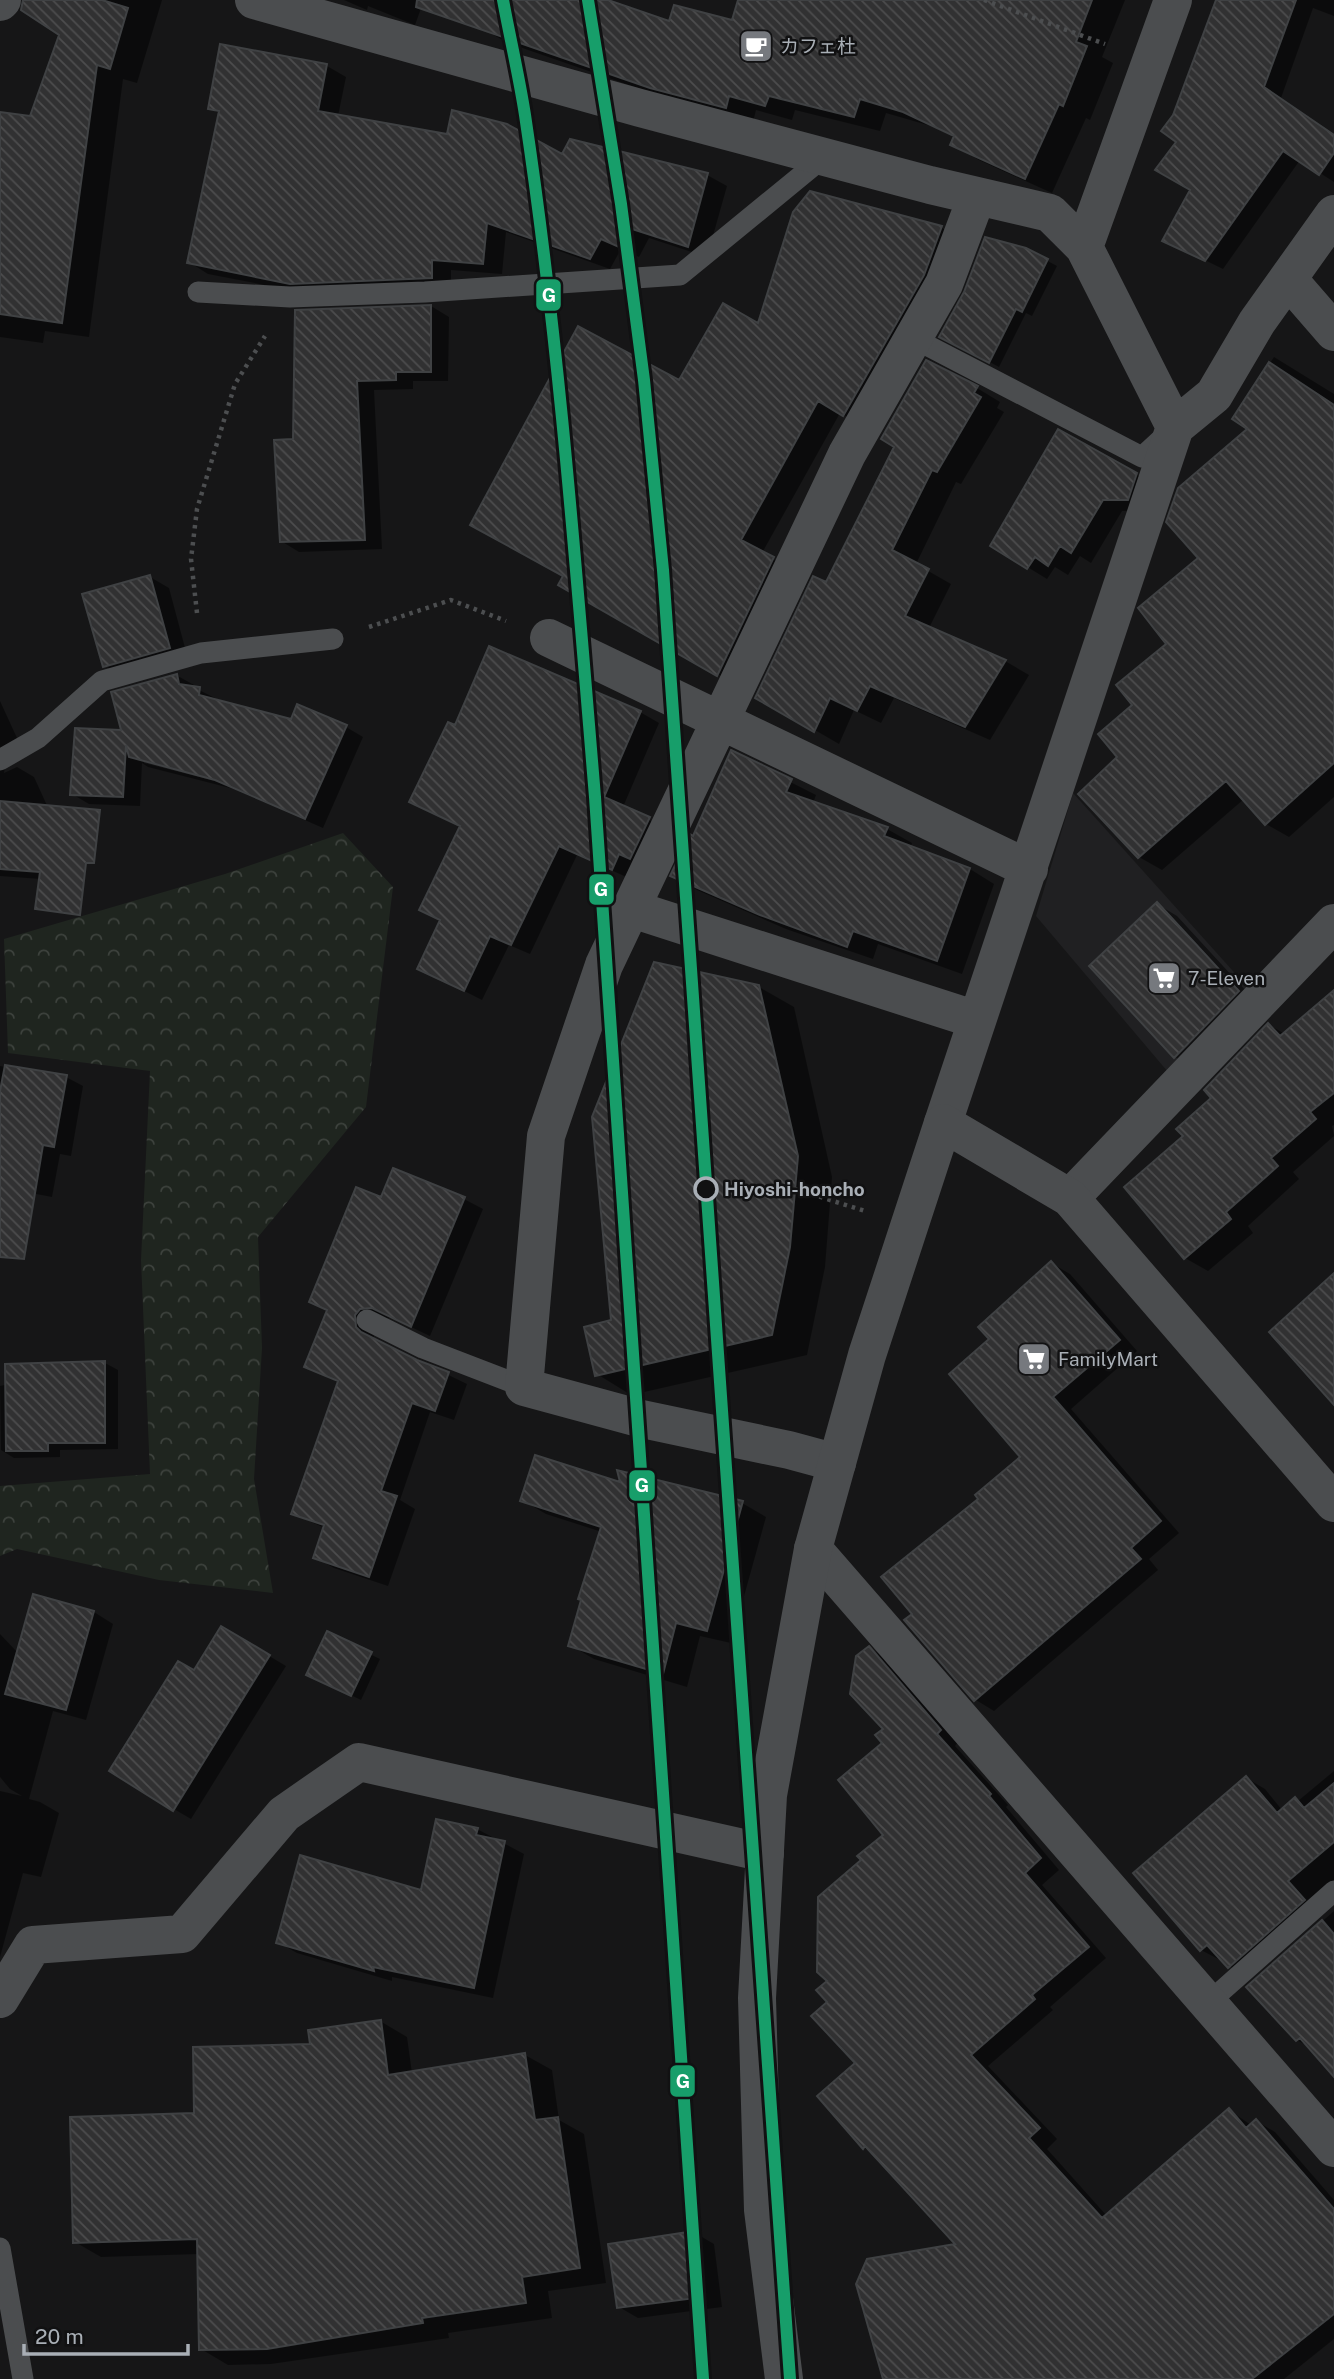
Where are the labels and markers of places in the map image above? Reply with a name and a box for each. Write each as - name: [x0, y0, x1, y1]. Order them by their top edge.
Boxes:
- cafe icon: カフェ杜: [737, 27, 775, 65]
- place label: カフェ杜: [780, 35, 856, 57]
- supermarket icon: 7-Eleven: [1145, 959, 1183, 997]
- place label: 7-Eleven: [1188, 967, 1265, 989]
- marker: Hiyoshi-honcho: [694, 1177, 718, 1201]
- place label: Hiyoshi-honcho: [724, 1178, 865, 1200]
- supermarket icon: FamilyMart: [1015, 1340, 1053, 1378]
- place label: FamilyMart: [1058, 1348, 1158, 1370]

